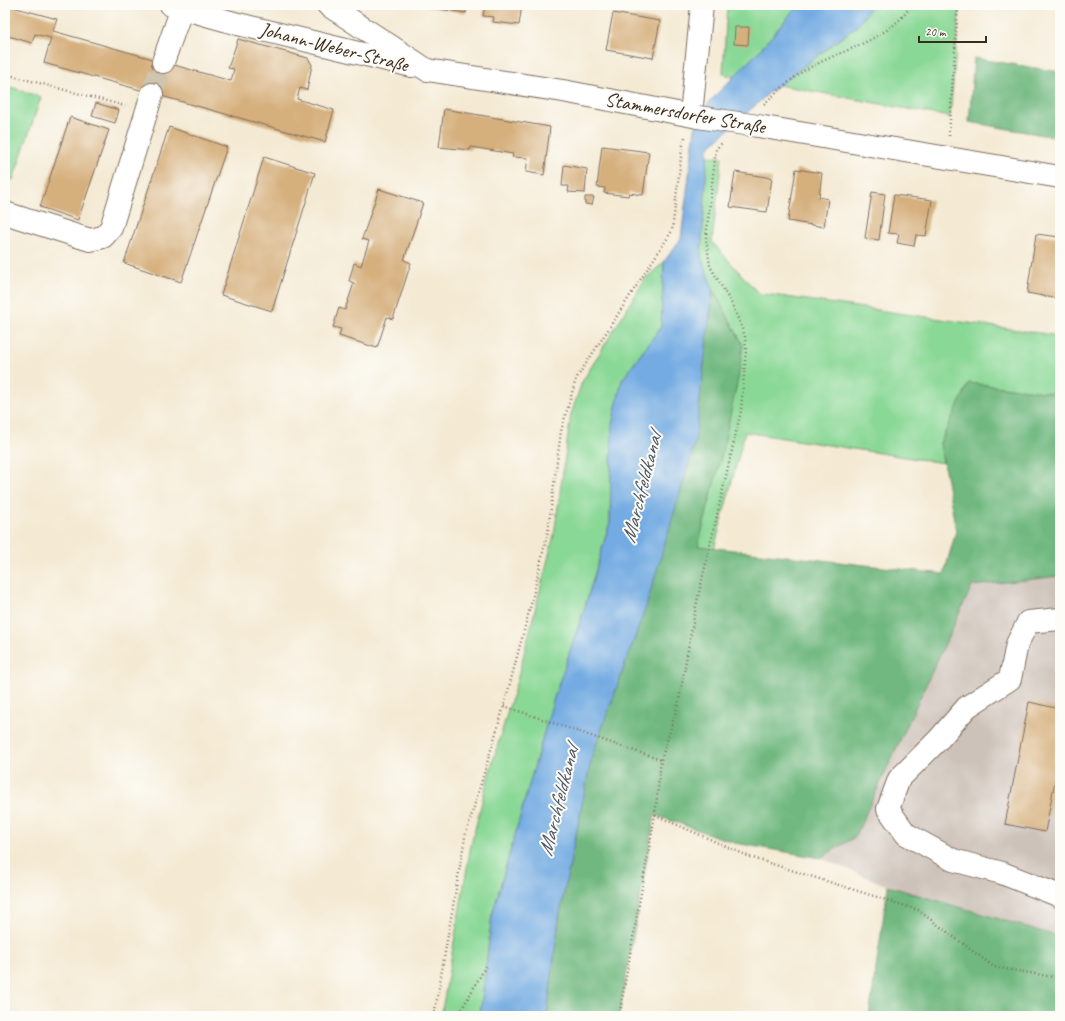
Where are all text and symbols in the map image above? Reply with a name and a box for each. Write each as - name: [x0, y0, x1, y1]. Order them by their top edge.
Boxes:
- street label: Johann-Weber-Straße: [256, 16, 412, 78]
- scale bar: [919, 18, 986, 44]
- text: 20 m: [925, 24, 947, 40]
- street label: Stammersdorfer Straße: [603, 87, 769, 140]
- water label: Marchfeldkanal: [615, 424, 669, 545]
- water label: Marchfeldkanal: [532, 737, 586, 858]

